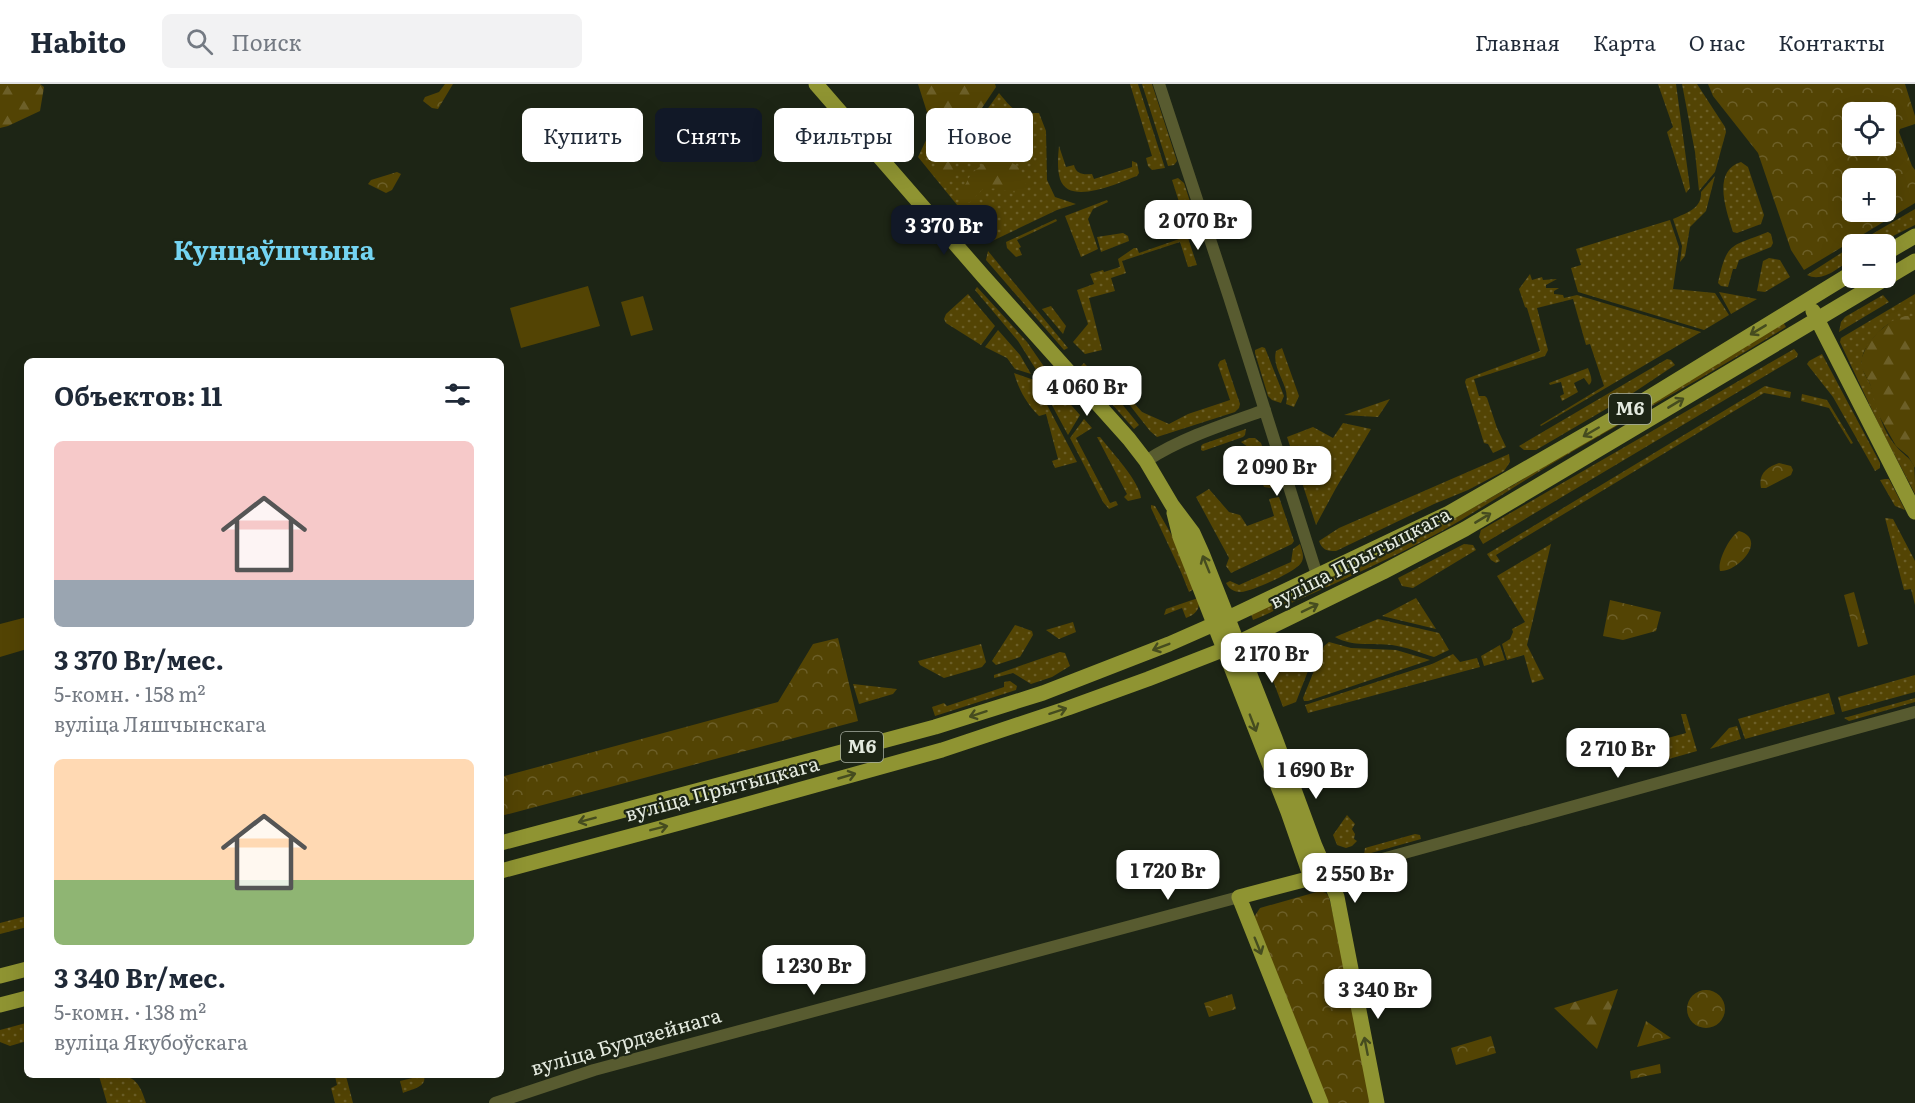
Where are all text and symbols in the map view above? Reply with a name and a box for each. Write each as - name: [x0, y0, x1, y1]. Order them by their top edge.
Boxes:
- search box: [162, 14, 582, 68]
- text: Habito: [30, 20, 126, 62]
- icon: search: [183, 25, 216, 58]
- text: Поиск: [231, 25, 302, 58]
- text: Главная: [1475, 26, 1560, 57]
- text: Карта: [1593, 26, 1656, 57]
- text: О нас: [1689, 26, 1745, 57]
- text: Контакты: [1778, 26, 1885, 57]
- map controls: [1842, 102, 1896, 288]
- button: locate: [1842, 102, 1896, 156]
- chip: Купить: [522, 108, 643, 162]
- chip: Снять: [655, 108, 762, 162]
- chip: Фильтры: [774, 108, 914, 162]
- chip: Новое: [926, 108, 1033, 162]
- button: +: [1842, 168, 1896, 222]
- pin: 2 070 Br: [1136, 200, 1260, 251]
- text: 2 070 Br: [1159, 204, 1237, 234]
- pin: 3 370 Br: [882, 205, 1006, 256]
- text: 3 370 Br: [905, 209, 983, 239]
- district label: Кунцаўшчына: [173, 229, 375, 268]
- button: −: [1842, 234, 1896, 288]
- one-way arrow: [1750, 325, 1767, 337]
- pin: 4 060 Br: [1025, 366, 1149, 417]
- text: 4 060 Br: [1046, 370, 1128, 400]
- text: Объектов: 11: [54, 375, 222, 414]
- icon: filters: [441, 378, 474, 411]
- road number: М6: [1609, 394, 1651, 424]
- one-way arrow: [1667, 397, 1685, 408]
- one-way arrow: [1583, 426, 1600, 438]
- pin: 2 090 Br: [1215, 446, 1339, 497]
- text: 2 090 Br: [1237, 450, 1317, 480]
- icon: home: [210, 480, 318, 588]
- street label: вуліца Прытыцкага: [1263, 497, 1455, 615]
- one-way arrow: [1474, 512, 1491, 524]
- one-way arrow: [1200, 555, 1211, 573]
- one-way arrow: [1300, 602, 1318, 614]
- pin: 2 170 Br: [1210, 633, 1334, 684]
- text: 2 170 Br: [1235, 637, 1309, 667]
- text: 3 370 Br/мес.: [54, 639, 224, 678]
- one-way arrow: [1152, 642, 1171, 653]
- text: 5-комн. · 158 m²: [54, 678, 206, 708]
- one-way arrow: [1048, 705, 1067, 716]
- text: вуліца Ляшчынскага: [54, 708, 266, 738]
- one-way arrow: [969, 709, 988, 720]
- one-way arrow: [1249, 713, 1260, 732]
- pin: 2 710 Br: [1556, 728, 1680, 779]
- road number: М6: [841, 732, 883, 762]
- text: 2 710 Br: [1580, 732, 1656, 762]
- street label: вуліца Прытыцкага: [621, 747, 822, 827]
- pin: 1 690 Br: [1254, 749, 1378, 800]
- text: 1 690 Br: [1278, 753, 1354, 783]
- one-way arrow: [837, 770, 856, 781]
- icon: home: [210, 798, 318, 906]
- one-way arrow: [578, 815, 597, 826]
- one-way arrow: [649, 822, 668, 834]
- pin: 1 720 Br: [1106, 850, 1230, 901]
- pin: 2 550 Br: [1293, 853, 1417, 904]
- text: 1 720 Br: [1130, 854, 1206, 884]
- text: 2 550 Br: [1316, 857, 1394, 887]
- one-way arrow: [1253, 936, 1264, 955]
- pin: 1 230 Br: [752, 945, 876, 996]
- text: 1 230 Br: [776, 949, 852, 979]
- text: 3 340 Br/мес.: [54, 957, 226, 996]
- pin: 3 340 Br: [1316, 969, 1440, 1020]
- text: 3 340 Br: [1338, 973, 1418, 1003]
- text: 5-комн. · 138 m²: [54, 996, 206, 1026]
- street label: вуліца Бурдзейнага: [527, 998, 724, 1082]
- text: вуліца Якубоўскага: [54, 1026, 248, 1056]
- one-way arrow: [1360, 1036, 1371, 1056]

